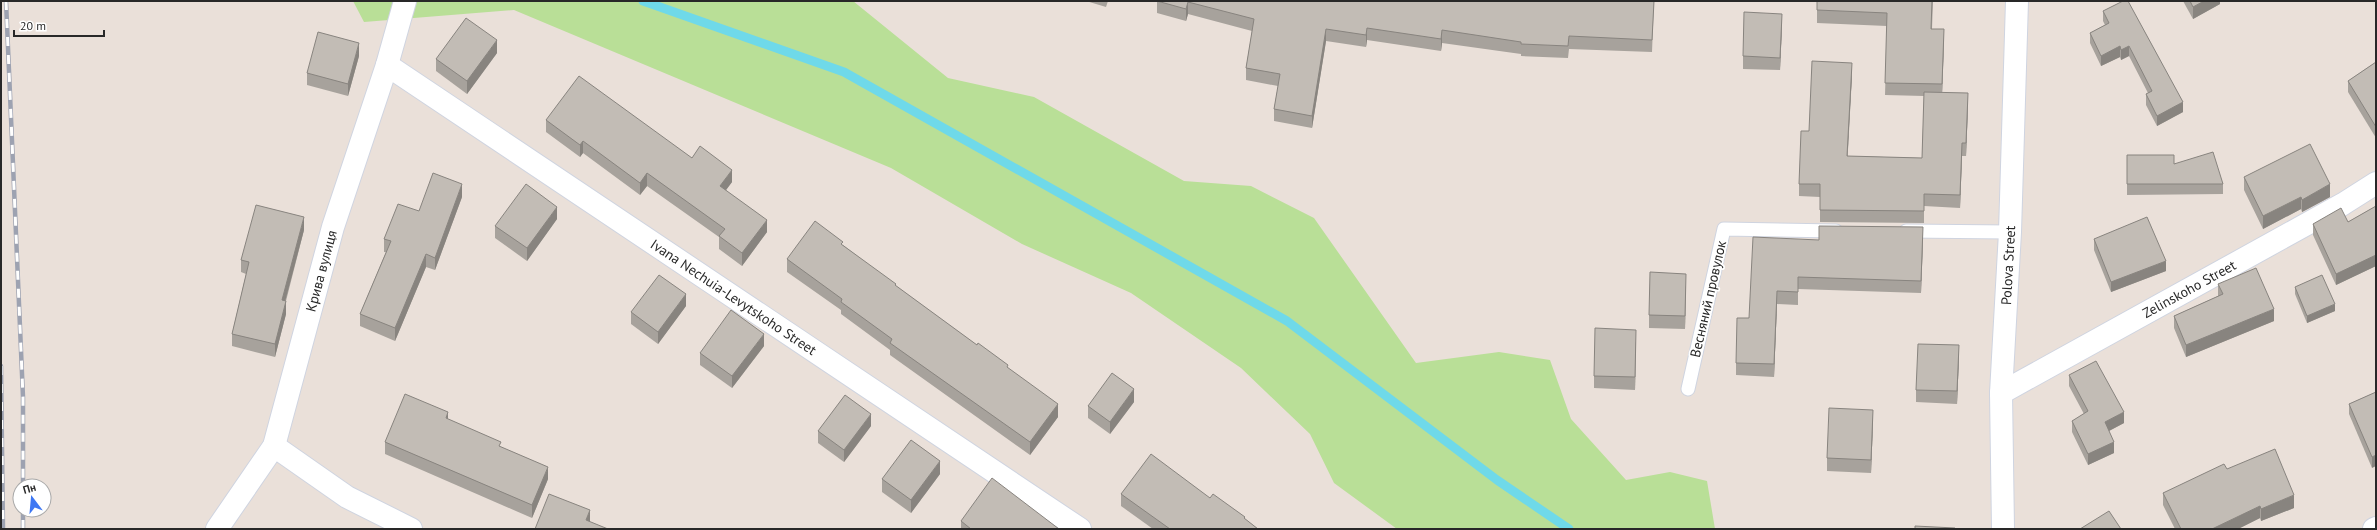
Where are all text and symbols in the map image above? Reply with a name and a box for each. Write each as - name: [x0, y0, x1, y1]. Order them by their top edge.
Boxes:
- scale bar: [14, 12, 104, 38]
- text: 20 m: [20, 18, 46, 33]
- street label: Polova Street: [1997, 225, 2019, 305]
- street label: Крива вулиця: [302, 228, 341, 314]
- street label: Ivana Nechuia-Levytskoho Street: [647, 235, 820, 359]
- street label: Весняний провулок: [1686, 239, 1730, 359]
- street label: Zelinskoho Street: [2139, 256, 2239, 322]
- north arrow: [12, 478, 52, 518]
- text: Пн: [21, 480, 37, 497]

